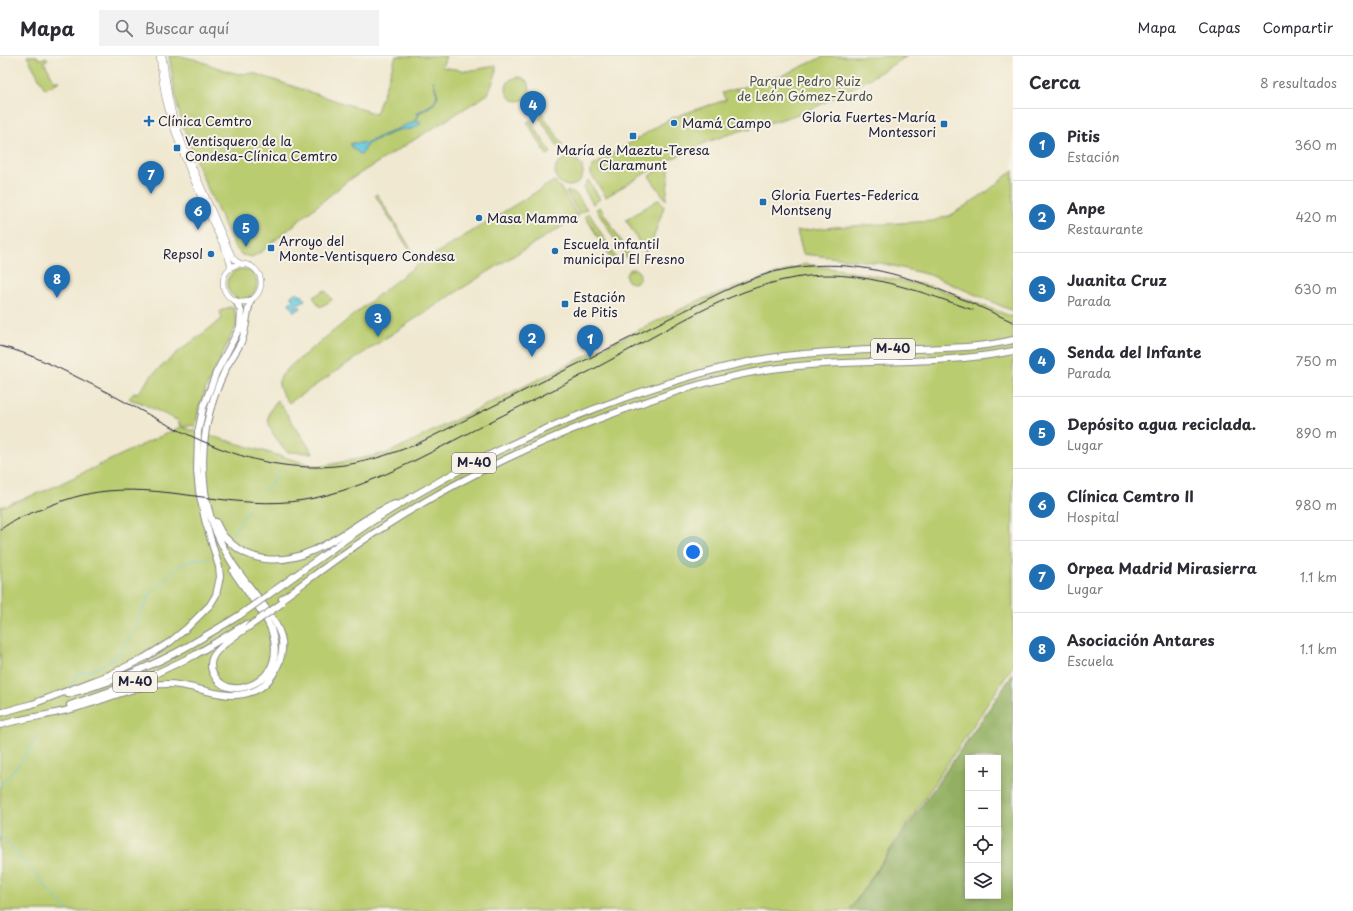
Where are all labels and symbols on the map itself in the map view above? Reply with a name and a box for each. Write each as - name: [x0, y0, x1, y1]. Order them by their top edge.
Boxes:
- park label: Parque Pedro Ruiz de León Gómez-Zurdo: [737, 71, 873, 105]
- pin: 4: [520, 91, 546, 124]
- place label: Gloria Fuertes-María Montessori: [802, 107, 937, 141]
- place label: Clínica Cemtro: [158, 111, 252, 130]
- place label: Mamá Campo: [682, 113, 771, 132]
- marker: Clínica Cemtro: [143, 115, 155, 127]
- marker: Mamá Campo: [669, 118, 679, 128]
- marker: Gloria Fuertes-María Montessori: [939, 119, 949, 129]
- place label: Ventisquero de la Condesa-Clínica Cemtro: [185, 131, 337, 165]
- marker: María de Maeztu-Teresa Claramunt: [628, 131, 638, 141]
- place label: María de Maeztu-Teresa Claramunt: [556, 140, 711, 174]
- marker: Ventisquero de la Condesa-Clínica Cemtro: [172, 143, 182, 153]
- pin: 7: [138, 161, 164, 194]
- place label: Gloria Fuertes-Federica Montseny: [771, 185, 920, 219]
- pin: 6: [185, 197, 211, 230]
- marker: Gloria Fuertes-Federica Montseny: [758, 197, 768, 207]
- place label: Masa Mamma: [487, 208, 579, 227]
- marker: Masa Mamma: [474, 213, 484, 223]
- pin: 5: [233, 214, 259, 247]
- place label: Arroyo del Monte-Ventisquero Condesa: [279, 231, 456, 265]
- place label: Escuela infantil municipal El Fresno: [563, 234, 685, 268]
- marker: Arroyo del Monte-Ventisquero Condesa: [266, 243, 276, 253]
- place label: Repsol: [163, 244, 203, 263]
- marker: Escuela infantil municipal El Fresno: [550, 246, 560, 256]
- marker: Repsol: [206, 249, 216, 259]
- pin: 8: [44, 265, 70, 298]
- place label: Estación de Pitis: [573, 287, 626, 321]
- marker: Estación de Pitis: [560, 299, 570, 309]
- pin: 3: [365, 304, 391, 337]
- pin: 2: [519, 324, 545, 357]
- pin: 1: [577, 325, 603, 358]
- road number: M-40: [871, 339, 915, 359]
- road number: M-40: [452, 453, 496, 473]
- your location: [683, 542, 703, 562]
- road number: M-40: [113, 672, 157, 692]

